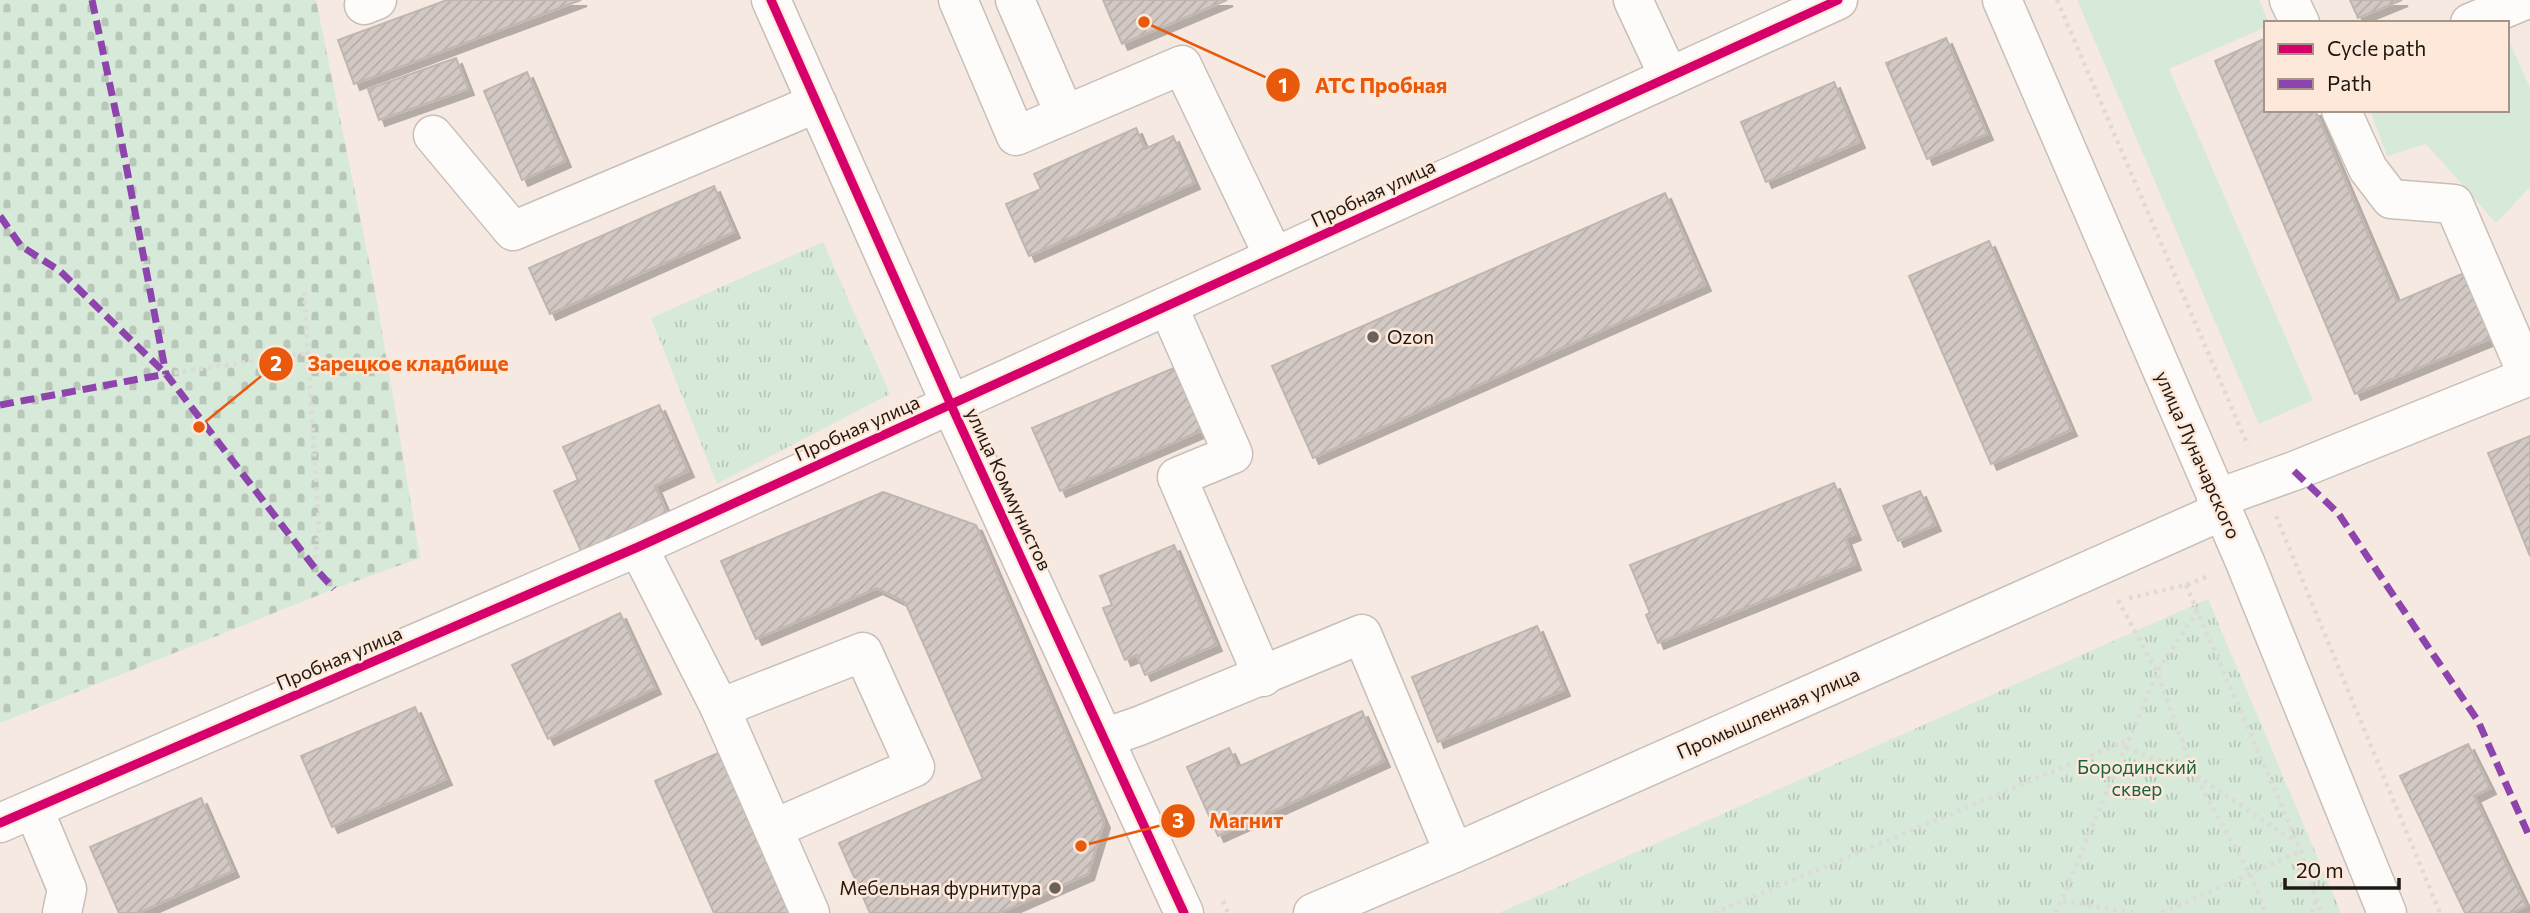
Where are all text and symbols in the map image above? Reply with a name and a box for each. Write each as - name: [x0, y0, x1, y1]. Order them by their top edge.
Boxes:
- legend: [2264, 21, 2509, 112]
- text: Cycle path: [2327, 35, 2426, 60]
- callout: АТС Пробная: [1265, 64, 1461, 106]
- text: Path: [2327, 70, 2372, 95]
- text: 1: [1278, 72, 1288, 97]
- text: АТС Пробная: [1315, 72, 1447, 97]
- street label: Пробная улица: [1307, 154, 1439, 231]
- place label: Ozon: [1387, 325, 1434, 348]
- marker: Ozon: [1365, 329, 1381, 345]
- callout: Зарецкое кладбище: [259, 343, 523, 385]
- text: 2: [270, 350, 282, 375]
- text: Зарецкое кладбище: [307, 350, 509, 375]
- street label: улица Луначарского: [2151, 367, 2246, 542]
- street label: Пробная улица: [791, 390, 923, 465]
- street label: улица Коммунистов: [962, 404, 1057, 574]
- street label: Пробная улица: [272, 621, 405, 694]
- street label: Промышленная улица: [1673, 662, 1863, 763]
- park label: Бородинский сквер: [2077, 755, 2197, 800]
- callout: Магнит: [1160, 800, 1298, 842]
- text: 3: [1172, 807, 1184, 832]
- text: Магнит: [1209, 807, 1283, 832]
- scale bar: [2285, 846, 2399, 890]
- text: 20 m: [2296, 857, 2344, 882]
- place label: Мебельная фурнитура: [839, 876, 1041, 899]
- marker: Мебельная фурнитура: [1047, 880, 1063, 896]

